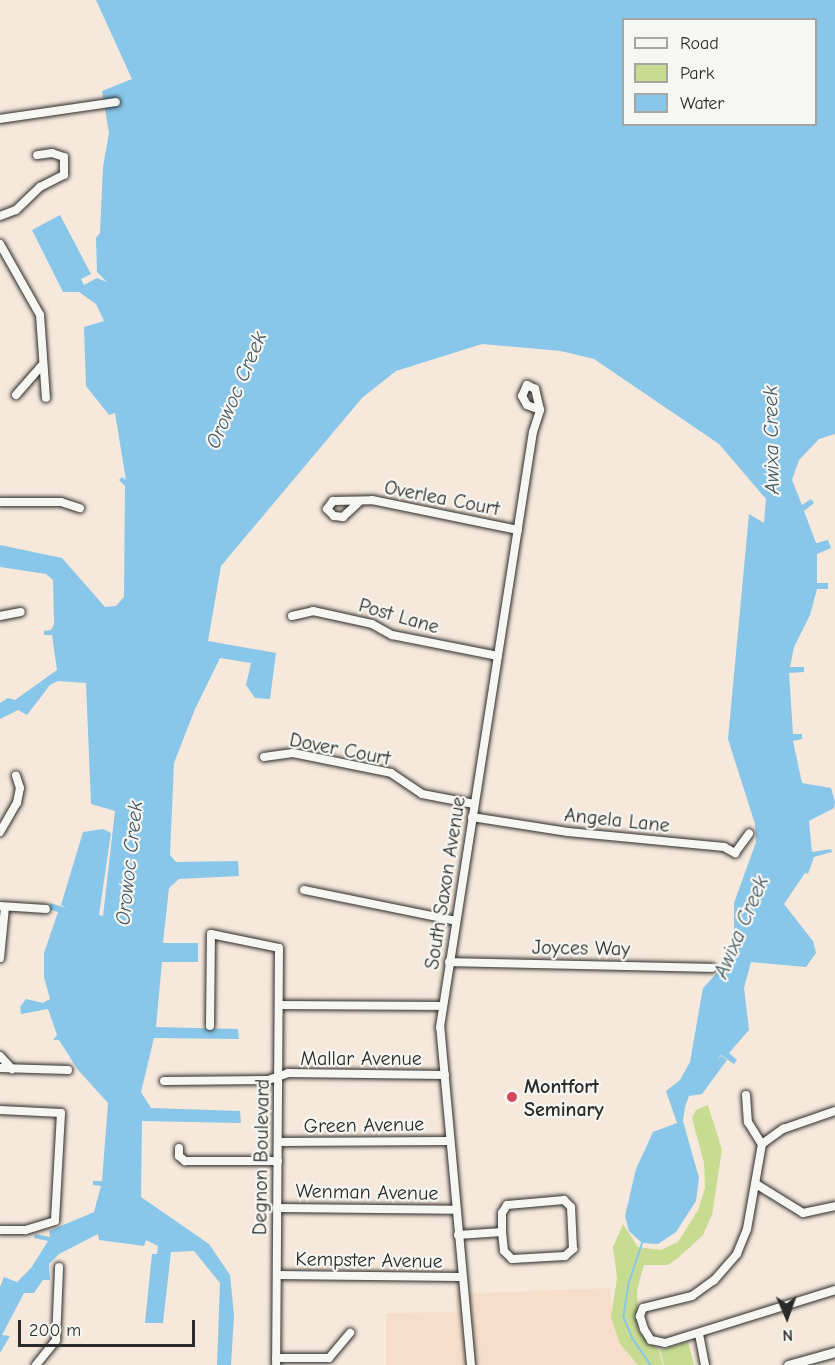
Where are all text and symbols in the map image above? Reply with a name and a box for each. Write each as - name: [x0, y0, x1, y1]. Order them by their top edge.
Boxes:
- legend: [622, 18, 817, 126]
- text: Road: [680, 33, 719, 54]
- text: Park: [680, 63, 714, 84]
- text: Water: [680, 93, 724, 114]
- water label: Orowoc Creek: [200, 328, 272, 452]
- water label: Awixa Creek: [757, 385, 785, 495]
- street label: Overlea Court: [382, 475, 502, 521]
- street label: Post Lane: [356, 593, 442, 639]
- street label: Dover Court: [288, 727, 392, 771]
- street label: South Saxon Avenue: [419, 795, 471, 971]
- water label: Orowoc Creek: [110, 800, 148, 926]
- street label: Angela Lane: [563, 803, 671, 837]
- water label: Awixa Creek: [708, 872, 774, 982]
- street label: Joyces Way: [532, 935, 630, 961]
- street label: Mallar Avenue: [300, 1046, 422, 1070]
- place label: Montfort Seminary: [524, 1074, 604, 1121]
- street label: Degnon Boulevard: [248, 1079, 274, 1235]
- marker: Montfort Seminary: [505, 1090, 519, 1104]
- street label: Green Avenue: [304, 1112, 424, 1138]
- street label: Wenman Avenue: [296, 1179, 438, 1205]
- street label: Kempster Avenue: [295, 1247, 443, 1273]
- north arrow: [757, 1287, 817, 1347]
- scale bar: [21, 1308, 198, 1346]
- text: 200 m: [29, 1320, 81, 1341]
- text: N: [782, 1326, 793, 1344]

